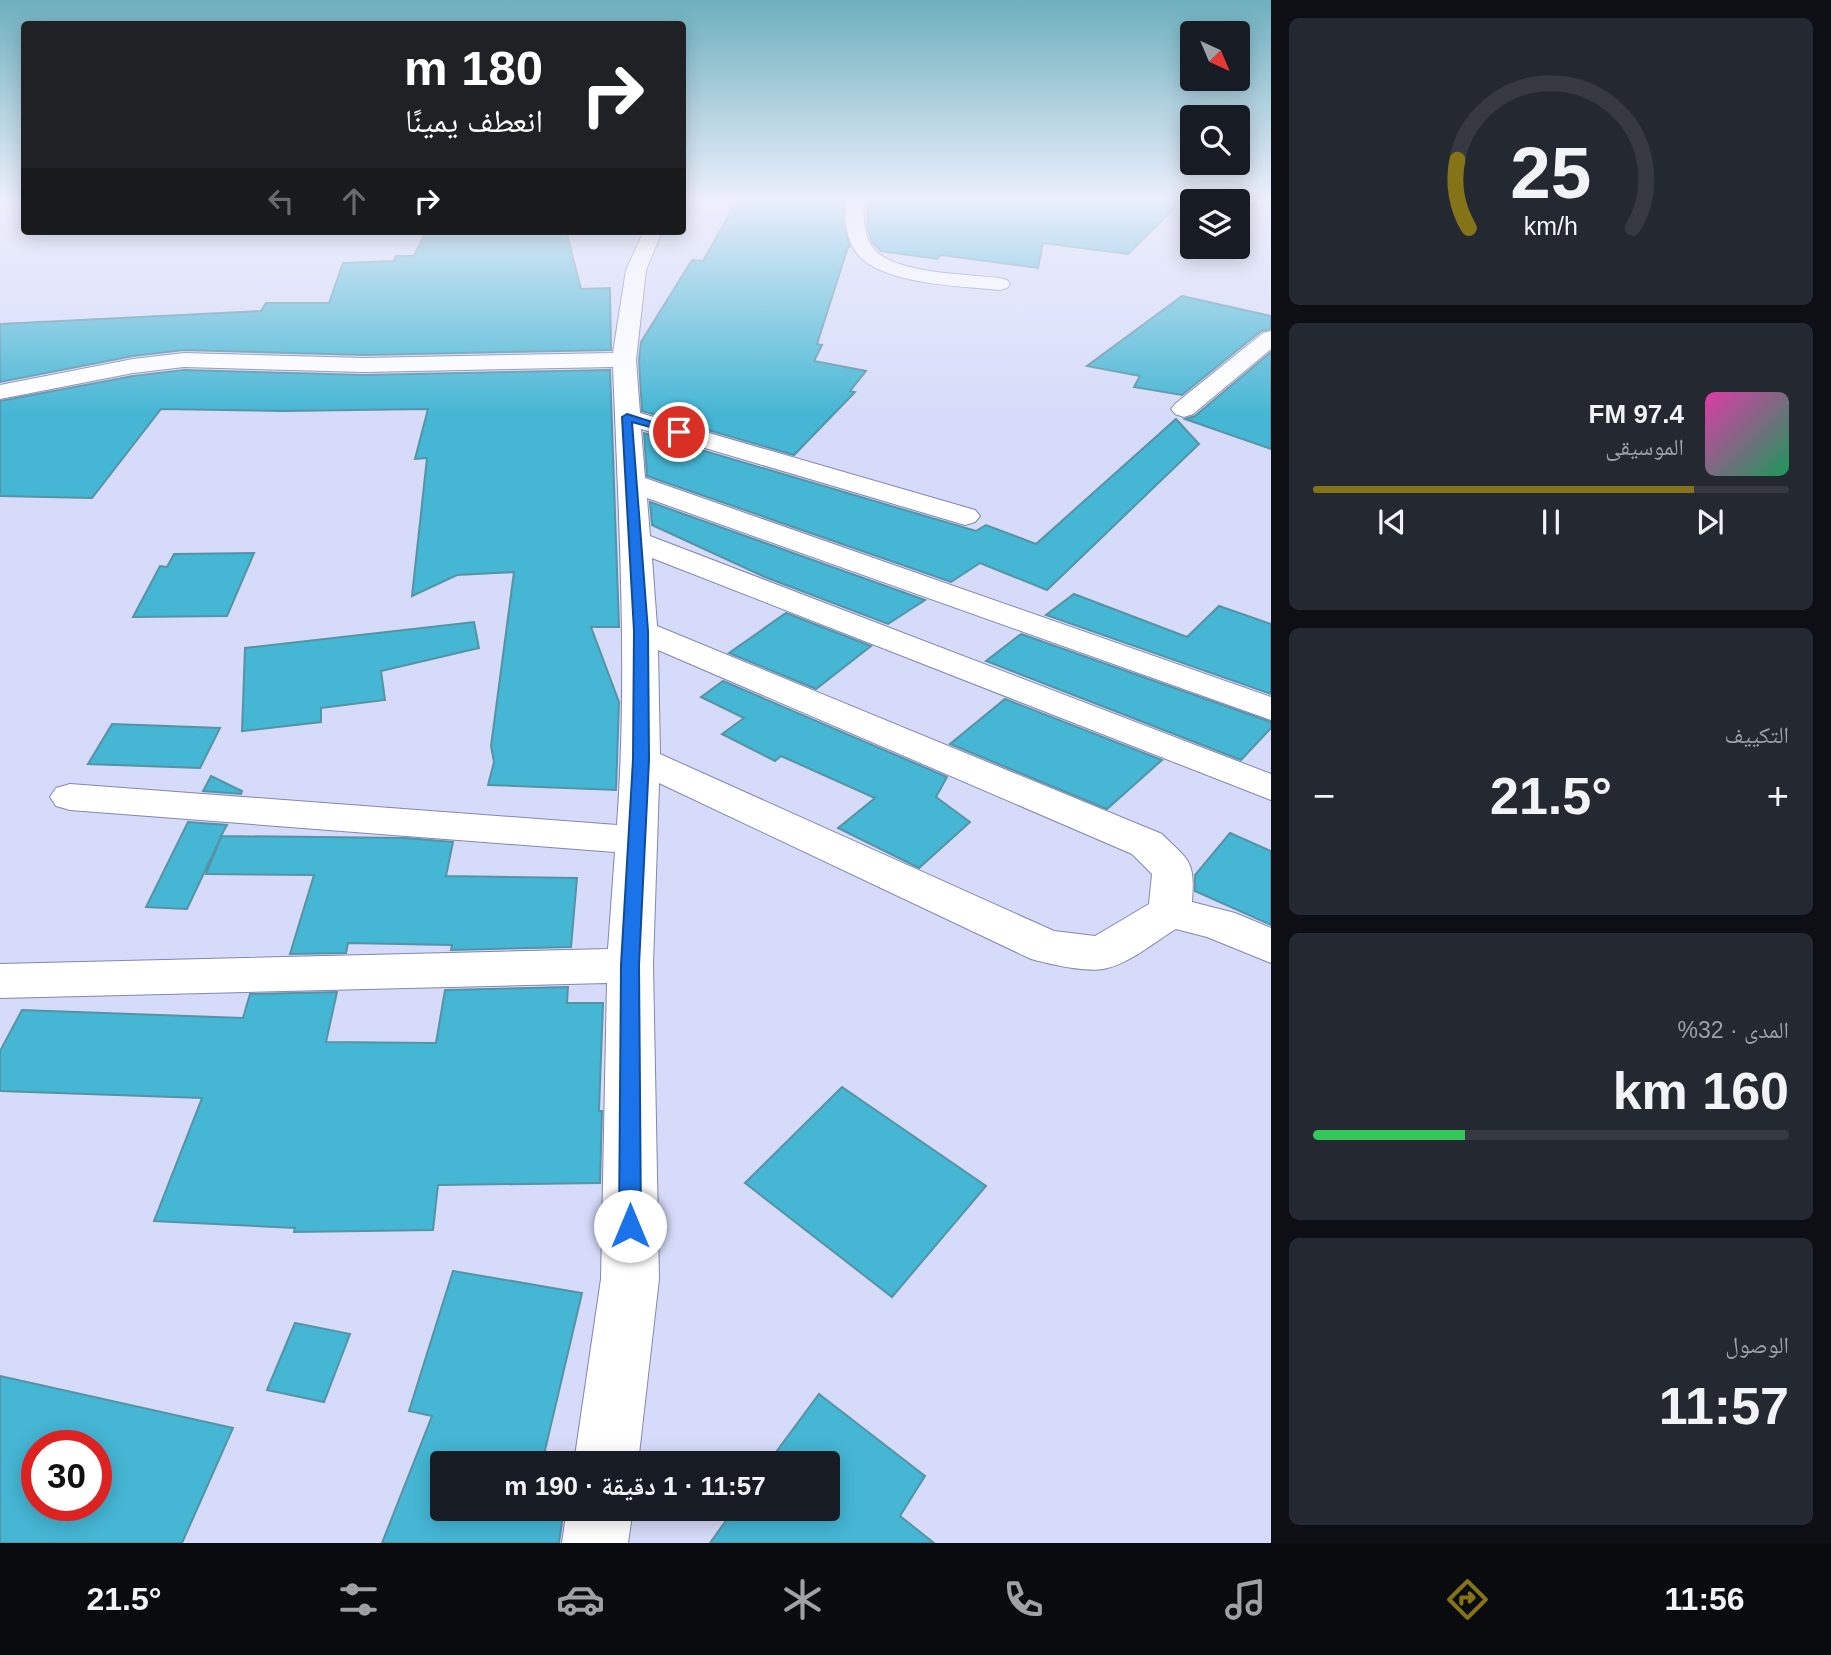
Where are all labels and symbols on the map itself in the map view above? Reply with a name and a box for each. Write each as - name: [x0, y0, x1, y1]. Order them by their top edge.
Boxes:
- north arrow: [1180, 21, 1250, 91]
- pin: [649, 402, 709, 462]
- position arrow: [593, 1189, 667, 1263]
- speed limit sign: 30: [21, 1430, 112, 1521]

